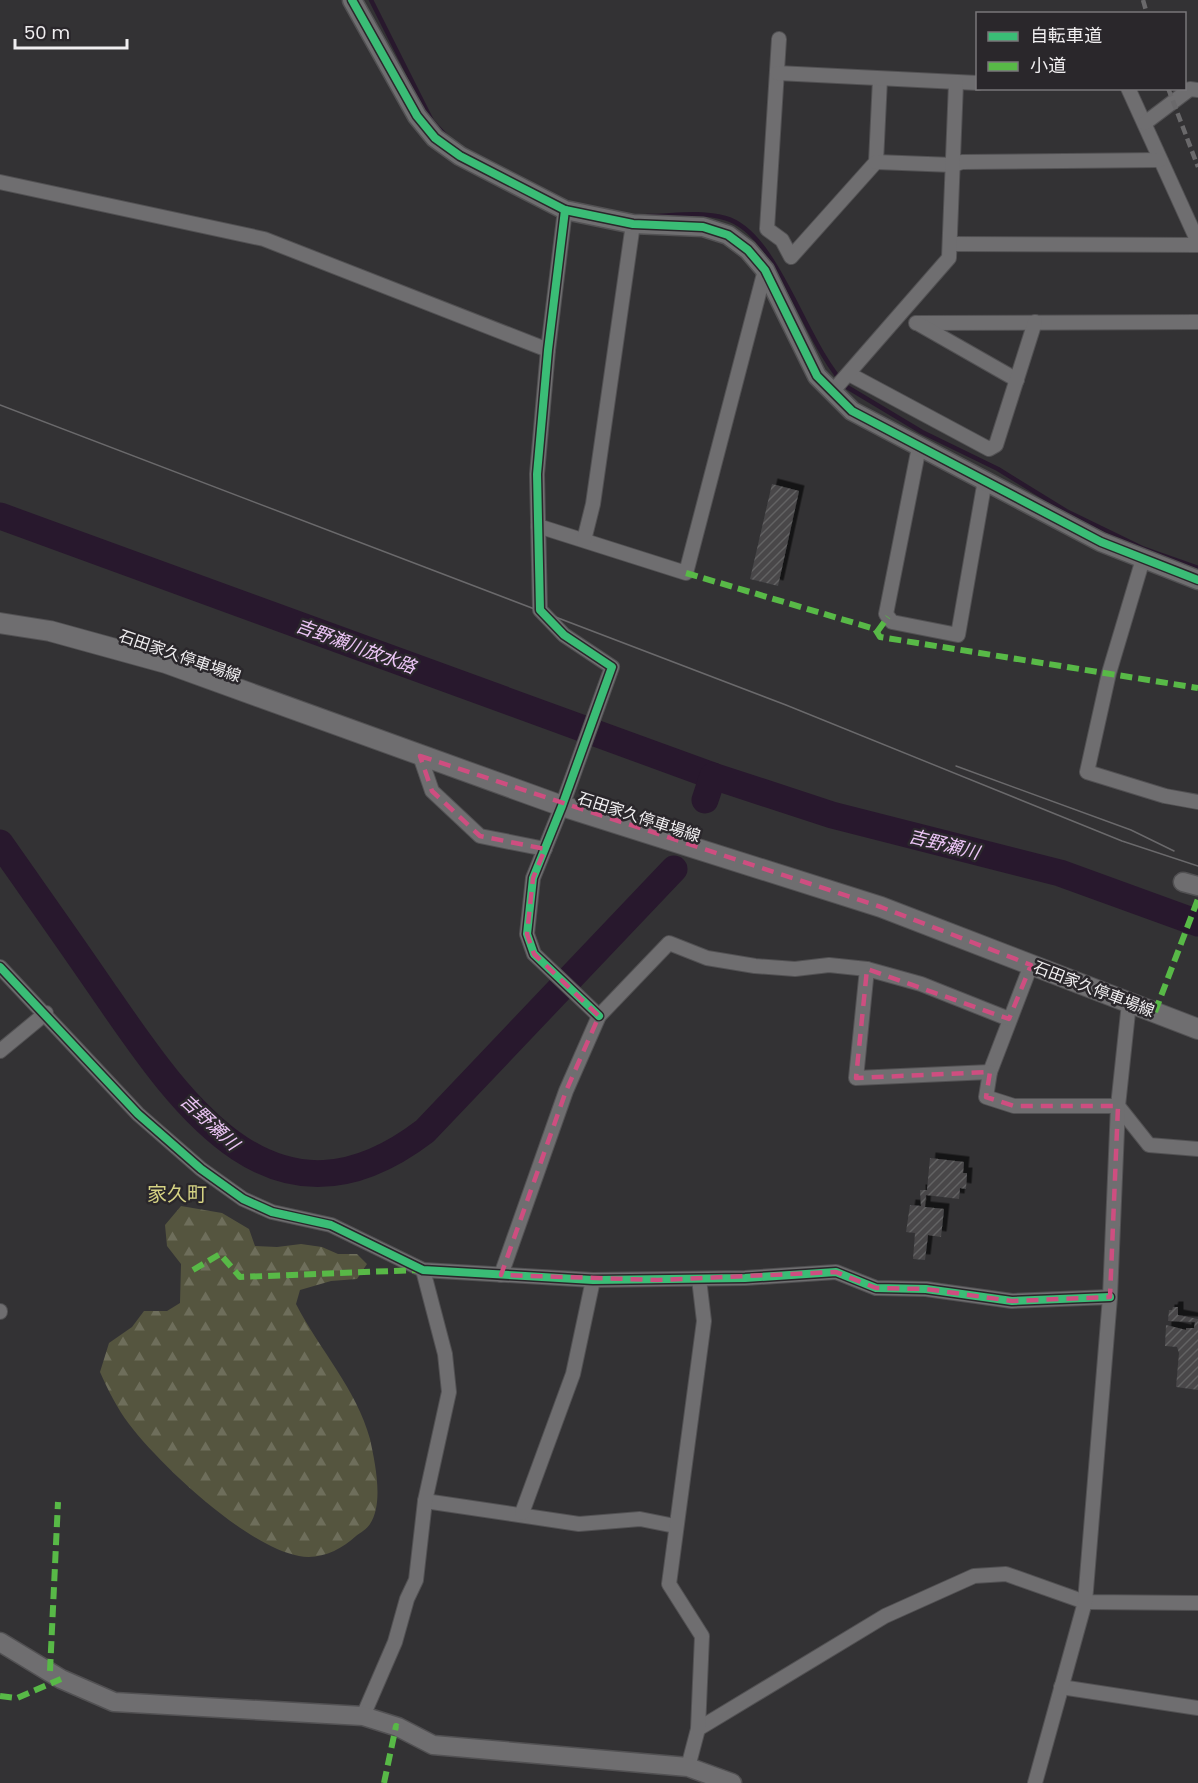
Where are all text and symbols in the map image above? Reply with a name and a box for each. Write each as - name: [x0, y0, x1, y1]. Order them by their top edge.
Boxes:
- scale bar: [15, 12, 128, 50]
- legend: [976, 12, 1186, 90]
- text: 50 m: [24, 20, 70, 45]
- text: 自転車道: [1030, 23, 1102, 48]
- text: 小道: [1030, 53, 1066, 78]
- water label: 吉野瀬川放水路: [293, 613, 421, 680]
- street label: 石田家久停車場線: [116, 624, 244, 688]
- street label: 石田家久停車場線: [575, 786, 703, 848]
- water label: 吉野瀬川: [906, 823, 984, 865]
- street label: 石田家久停車場線: [1030, 955, 1158, 1023]
- water label: 吉野瀬川: [175, 1088, 246, 1157]
- district label: 家久町: [147, 1180, 207, 1208]

